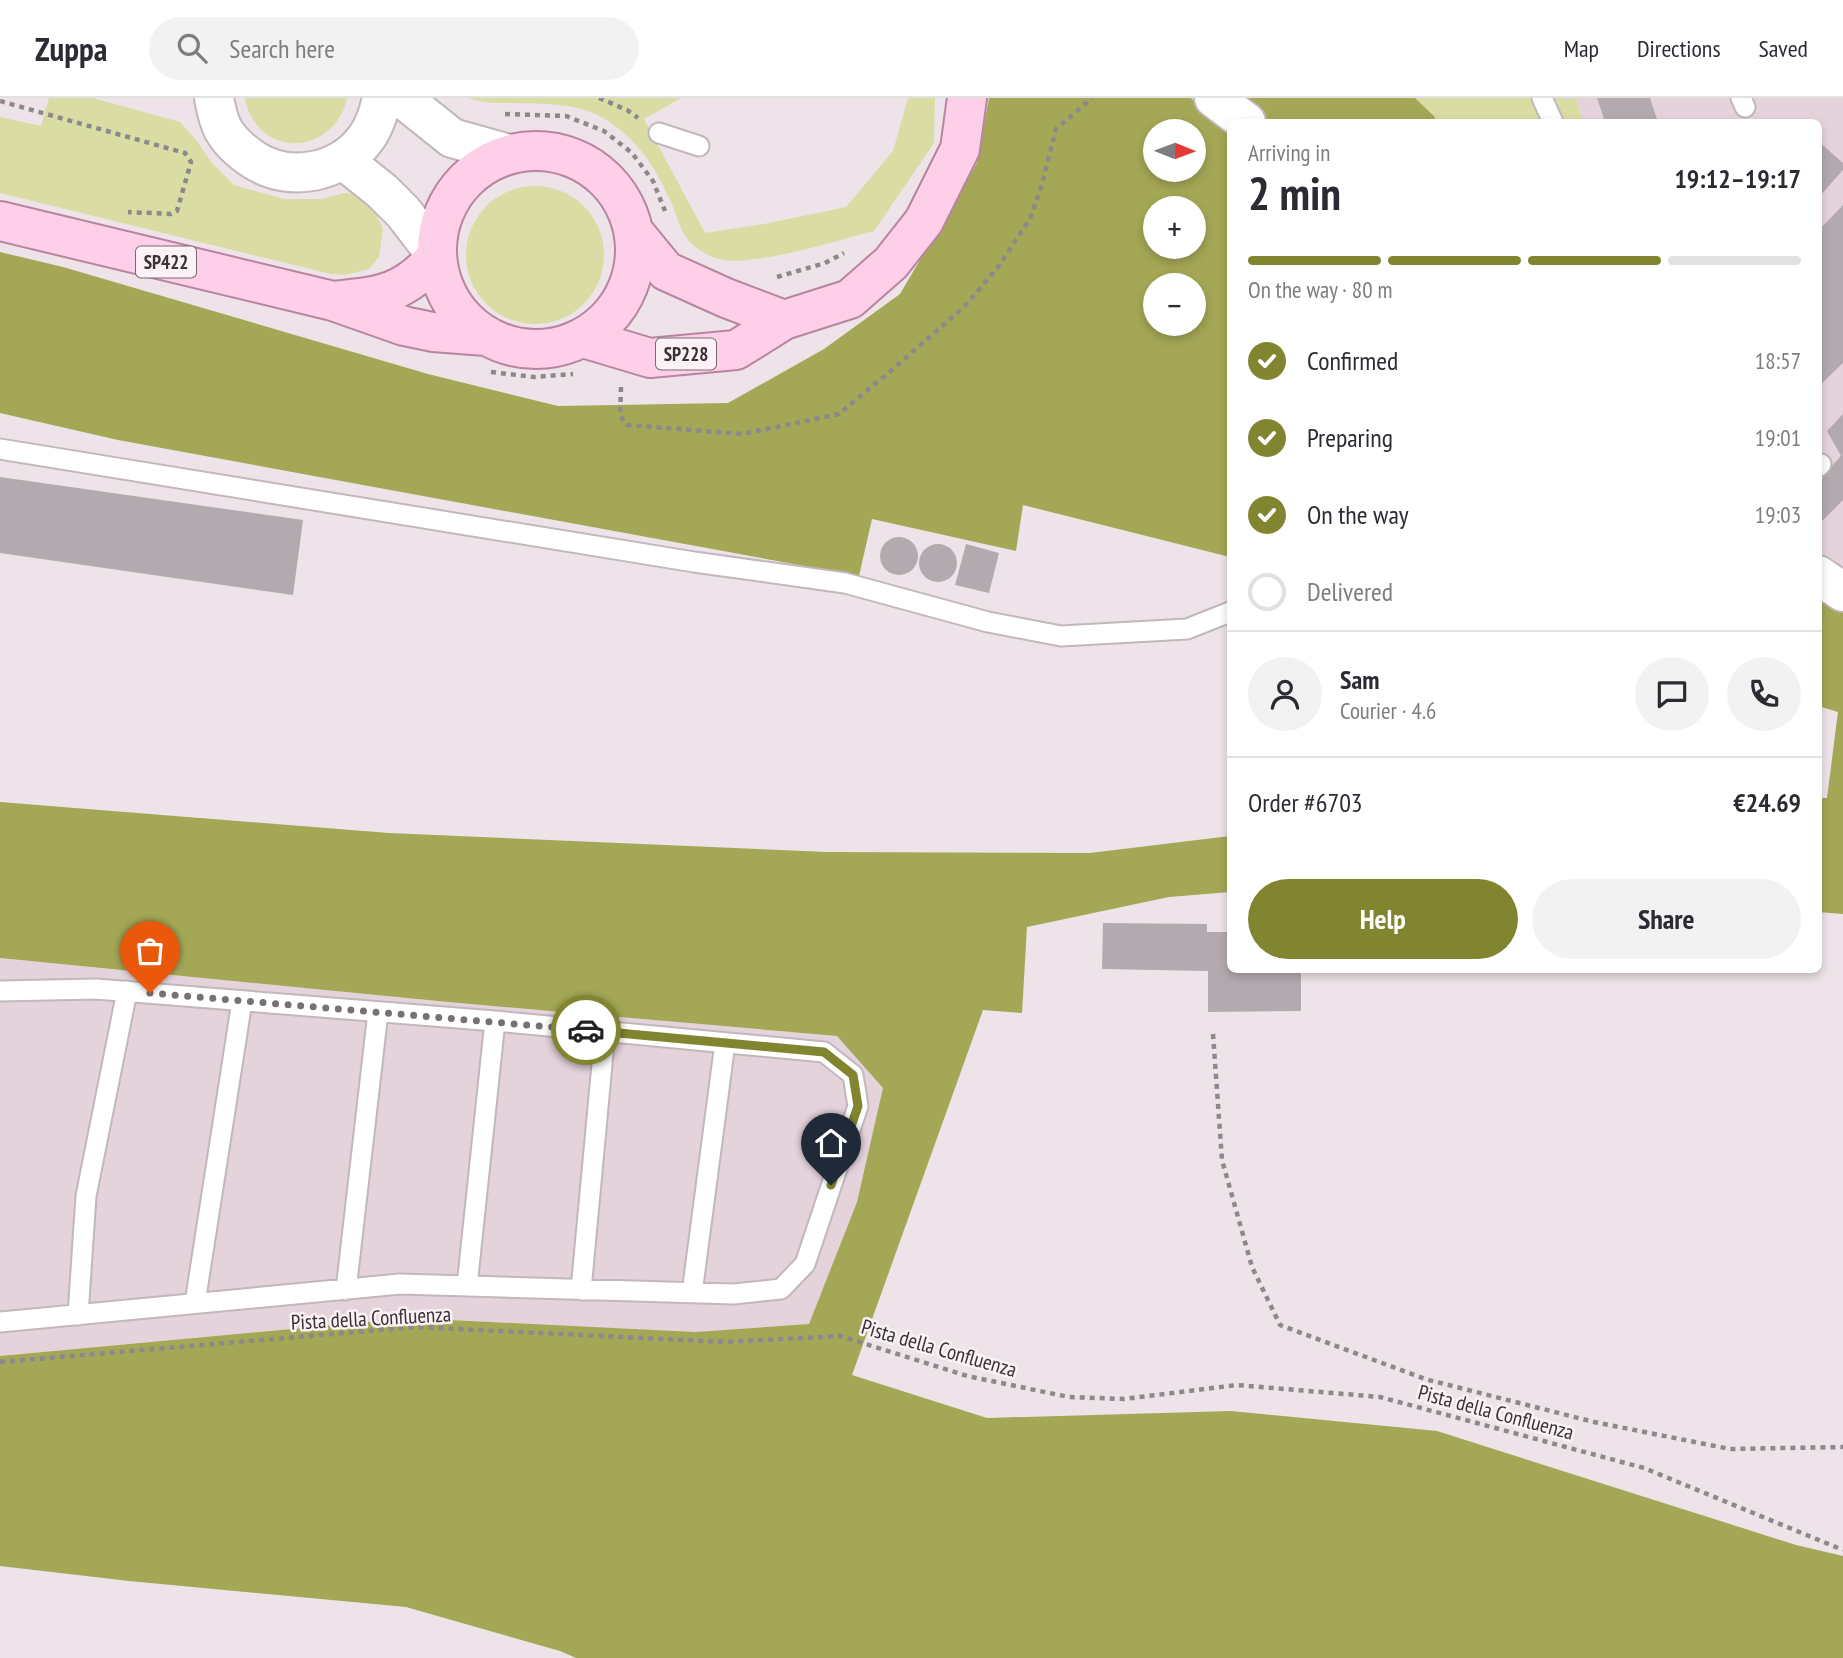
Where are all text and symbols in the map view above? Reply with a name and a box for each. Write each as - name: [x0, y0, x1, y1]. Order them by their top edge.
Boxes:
- search box: [149, 17, 639, 80]
- text: Zuppa: [35, 27, 107, 70]
- icon: search: [173, 29, 211, 67]
- text: Search here: [229, 32, 335, 65]
- text: Map: [1564, 33, 1599, 64]
- text: Directions: [1637, 33, 1721, 64]
- text: Saved: [1759, 33, 1808, 64]
- north arrow: [1143, 119, 1206, 182]
- map controls: [1143, 119, 1206, 336]
- text: Arriving in: [1248, 138, 1330, 167]
- text: 19:12–19:17: [1674, 162, 1801, 195]
- text: 2 min: [1248, 163, 1341, 223]
- button: +: [1143, 196, 1206, 259]
- road number: SP422: [136, 246, 196, 278]
- button: −: [1143, 273, 1206, 336]
- text: On the way · 80 m: [1248, 275, 1392, 304]
- road number: SP228: [656, 338, 716, 370]
- icon: check: [1248, 342, 1286, 380]
- text: Confirmed: [1307, 344, 1398, 377]
- text: 18:57: [1755, 346, 1801, 375]
- icon: check: [1248, 419, 1286, 457]
- text: Preparing: [1307, 421, 1393, 454]
- text: 19:01: [1755, 423, 1801, 452]
- icon: check: [1248, 496, 1286, 534]
- text: On the way: [1307, 498, 1409, 531]
- text: 19:03: [1755, 500, 1801, 529]
- text: Delivered: [1307, 575, 1393, 608]
- button: person: [1248, 657, 1322, 731]
- button: chat: [1635, 657, 1709, 731]
- button: phone: [1727, 657, 1801, 731]
- text: Sam: [1340, 663, 1379, 696]
- text: Courier · 4.6: [1340, 696, 1436, 725]
- text: Order #6703: [1248, 786, 1363, 819]
- text: €24.69: [1733, 786, 1801, 819]
- button: Help: [1248, 879, 1518, 959]
- button: Share: [1532, 879, 1801, 959]
- pin: [120, 921, 180, 993]
- icon: bag: [131, 932, 169, 970]
- courier: [551, 995, 621, 1065]
- icon: car: [567, 1011, 605, 1049]
- pin: [801, 1113, 861, 1185]
- icon: home: [812, 1124, 850, 1162]
- street label: Pista della Confluenza: [290, 1300, 452, 1336]
- street label: Pista della Confluenza: [858, 1313, 1020, 1383]
- street label: Pista della Confluenza: [1415, 1378, 1577, 1446]

